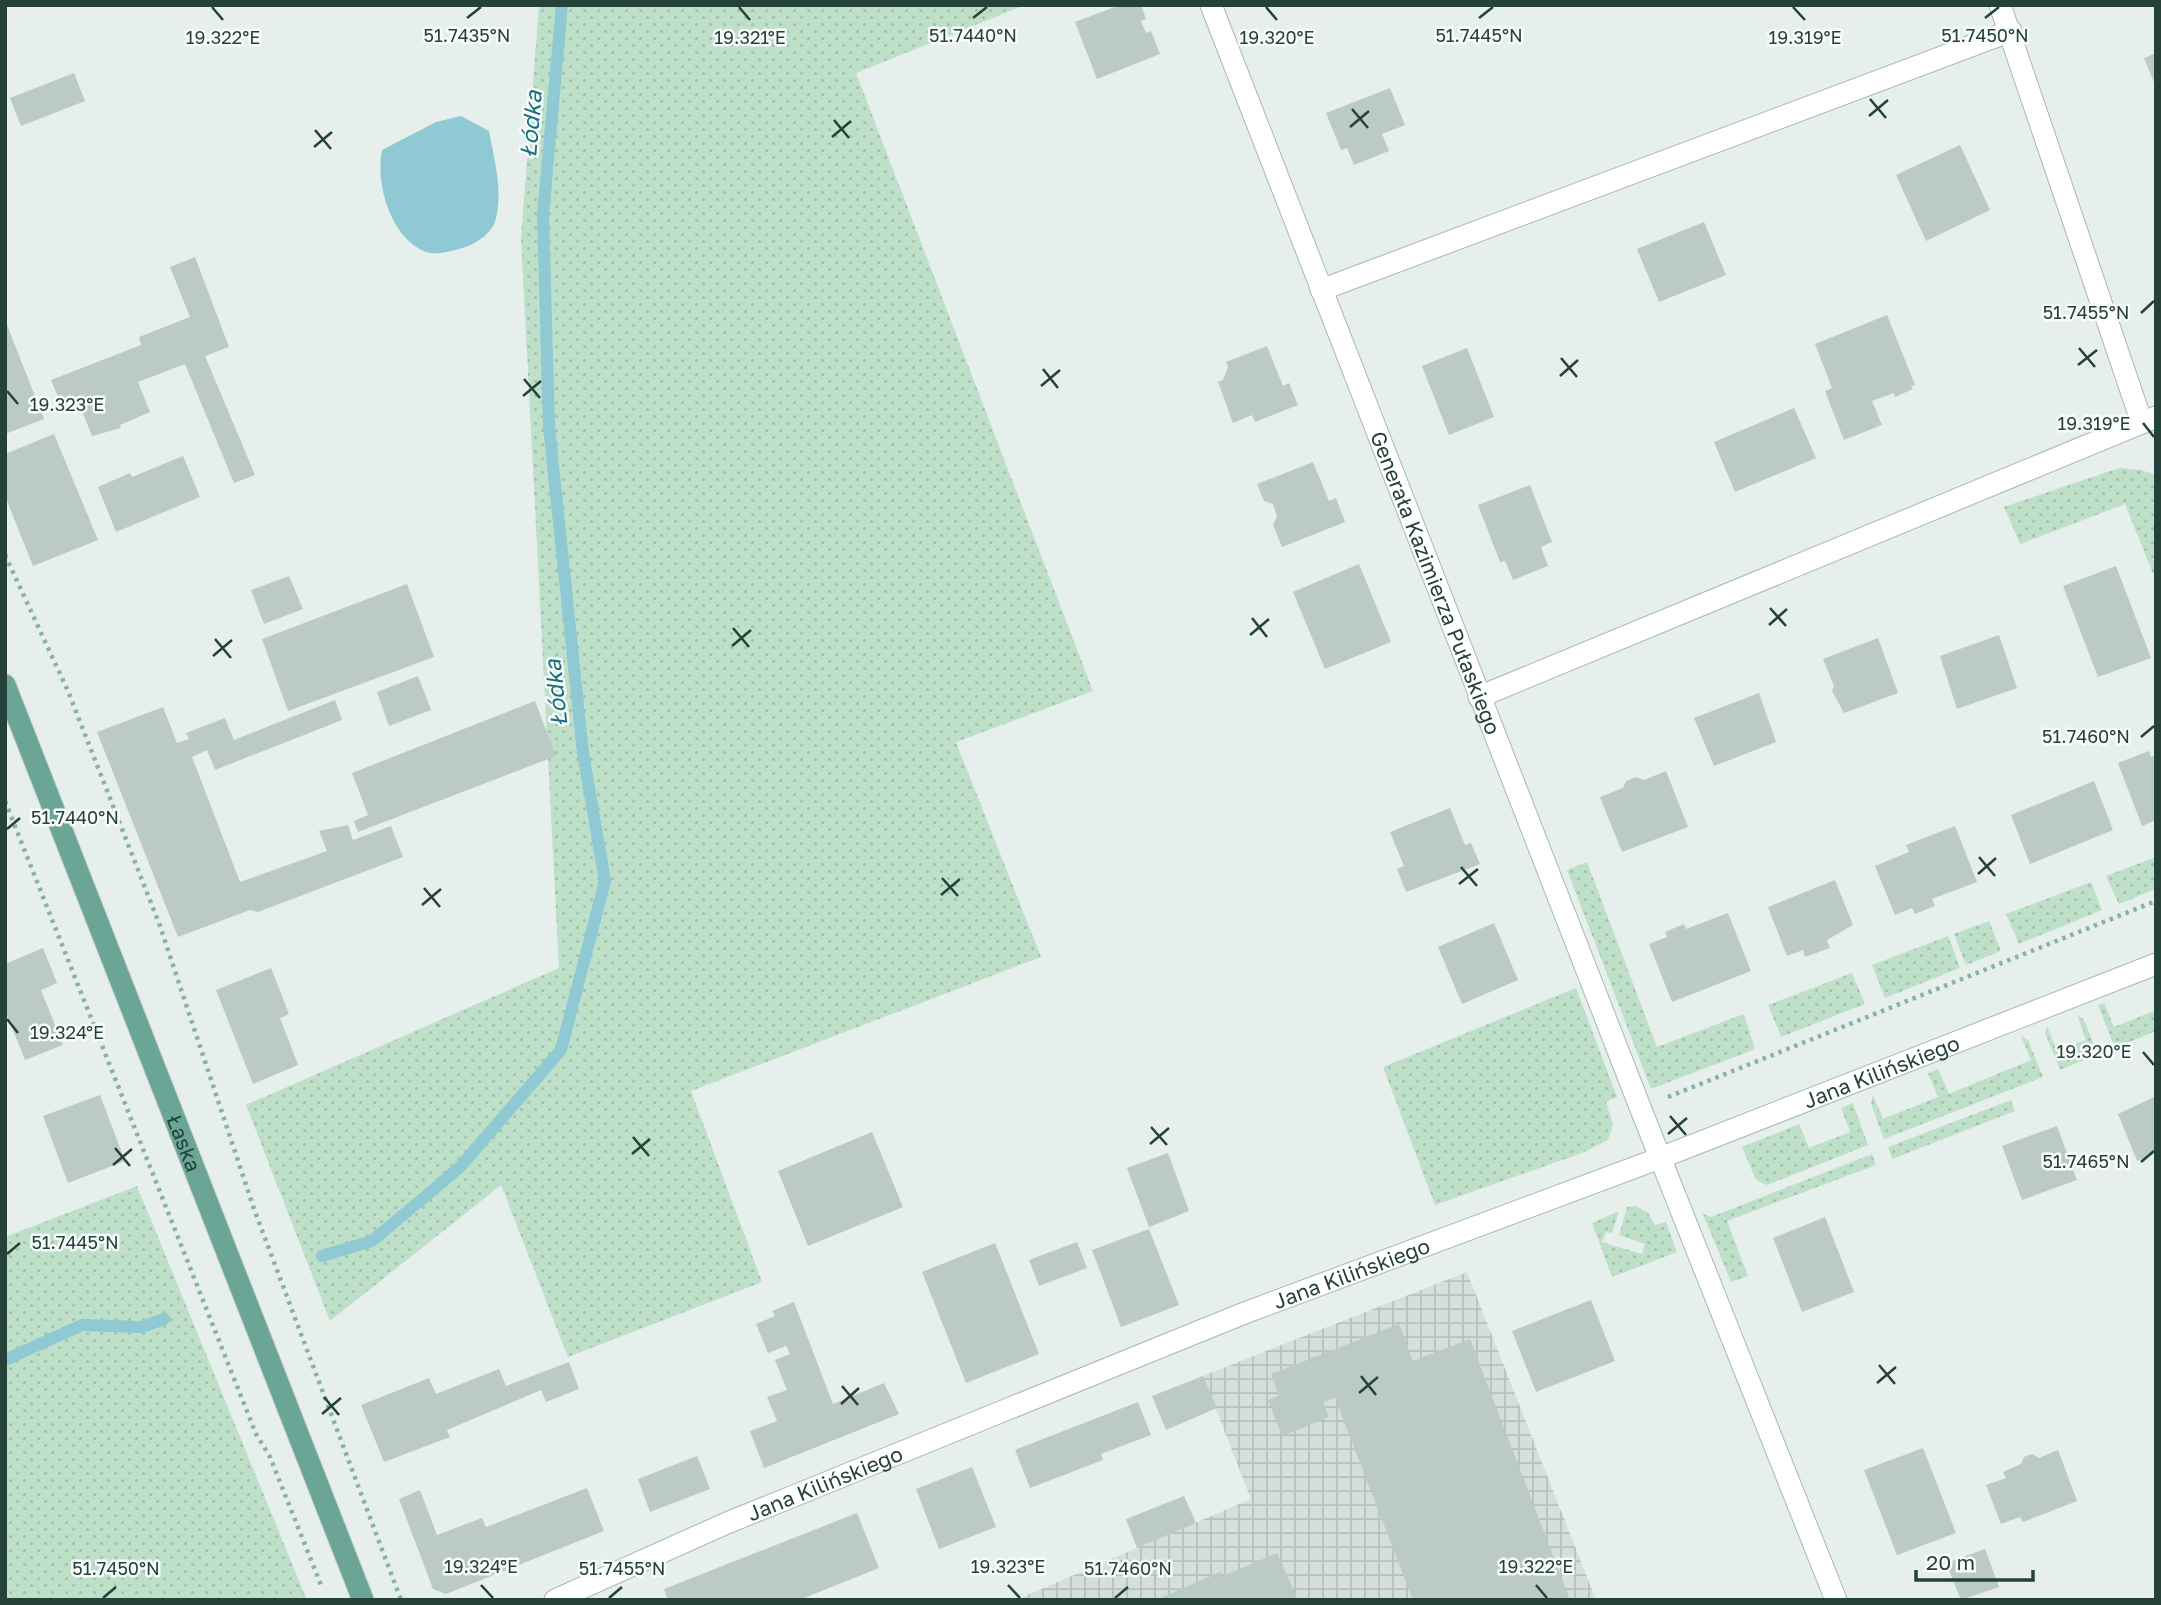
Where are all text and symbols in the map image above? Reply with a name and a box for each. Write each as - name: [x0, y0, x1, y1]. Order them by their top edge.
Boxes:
- text: 51.7435°N: [424, 24, 510, 46]
- text: 51.7440°N: [929, 24, 1017, 46]
- text: 51.7445°N: [1435, 24, 1523, 46]
- text: 51.7450°N: [1941, 24, 2029, 46]
- text: 19.322°E: [186, 26, 260, 48]
- text: 19.321°E: [714, 26, 786, 48]
- text: 19.320°E: [1239, 26, 1315, 48]
- text: 19.319°E: [1768, 26, 1842, 48]
- water label: Łódka: [513, 88, 547, 159]
- text: 51.7455°N: [2043, 301, 2129, 323]
- text: 19.323°E: [30, 393, 104, 415]
- text: 19.319°E: [2057, 412, 2131, 434]
- street label: Generała Kazimierza Pułaskiego: [1365, 427, 1507, 738]
- water label: Łódka: [537, 657, 572, 728]
- text: 51.7460°N: [2042, 725, 2130, 747]
- text: 51.7440°N: [31, 806, 119, 828]
- text: 19.324°E: [30, 1021, 104, 1043]
- street label: Jana Kilińskiego: [1800, 1029, 1963, 1114]
- text: 19.320°E: [2056, 1040, 2132, 1062]
- street label: Łaska: [161, 1111, 207, 1175]
- text: 51.7465°N: [2042, 1150, 2130, 1172]
- text: 51.7445°N: [31, 1231, 119, 1253]
- street label: Jana Kilińskiego: [1269, 1232, 1433, 1314]
- street label: Jana Kilińskiego: [743, 1440, 906, 1526]
- scale bar: [1916, 1538, 2033, 1582]
- text: 20 m: [1926, 1549, 1975, 1575]
- text: 19.324°E: [444, 1555, 518, 1577]
- text: 19.323°E: [971, 1555, 1045, 1577]
- text: 19.322°E: [1499, 1555, 1573, 1577]
- text: 51.7450°N: [72, 1557, 160, 1579]
- text: 51.7455°N: [579, 1557, 665, 1579]
- text: 51.7460°N: [1084, 1557, 1172, 1579]

